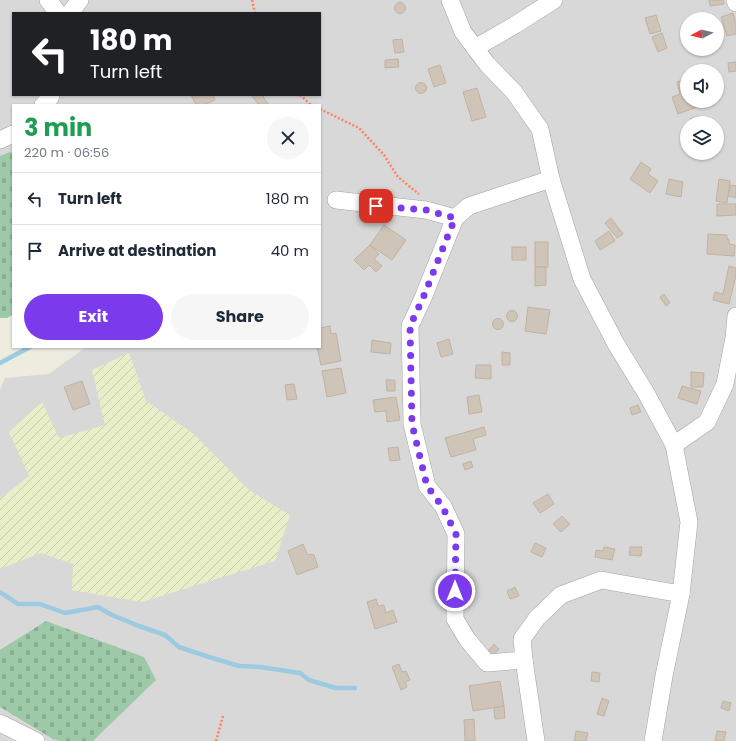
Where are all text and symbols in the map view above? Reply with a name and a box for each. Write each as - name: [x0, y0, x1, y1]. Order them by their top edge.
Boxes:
- north arrow: [680, 12, 724, 56]
- map controls: [680, 12, 724, 160]
- text: 180 m: [90, 21, 173, 60]
- icon: left: [24, 28, 76, 80]
- text: Turn left: [90, 59, 162, 84]
- button: sound: [680, 64, 724, 108]
- text: 3 min: [24, 111, 92, 144]
- button: layers: [680, 116, 724, 160]
- button: close: [267, 117, 309, 159]
- text: 220 m · 06:56: [24, 143, 109, 162]
- icon: left: [24, 188, 46, 210]
- text: Turn left: [58, 188, 122, 209]
- text: 180 m: [266, 188, 309, 209]
- pin: [359, 189, 393, 223]
- icon: arrive: [365, 195, 387, 217]
- icon: arrive: [24, 240, 46, 262]
- text: Arrive at destination: [58, 240, 216, 261]
- text: 40 m: [271, 240, 309, 261]
- button: Exit: [24, 294, 163, 340]
- button: Share: [171, 294, 309, 340]
- position arrow: [434, 570, 476, 612]

